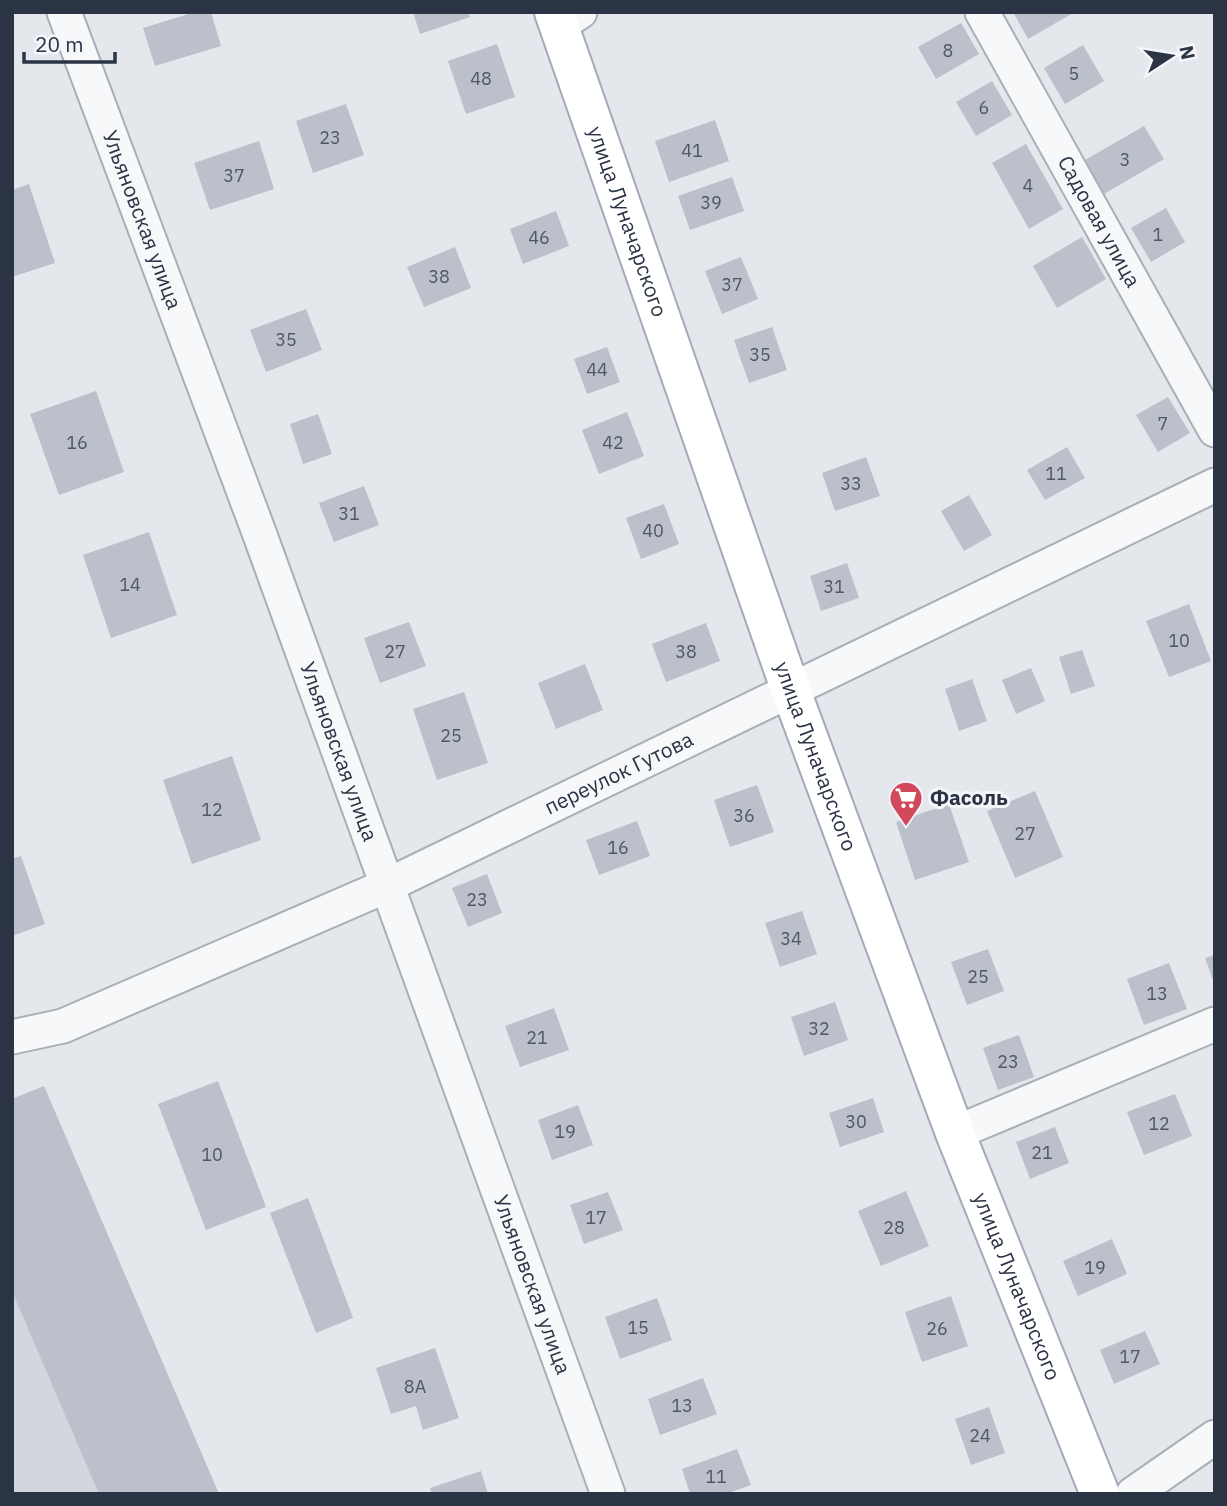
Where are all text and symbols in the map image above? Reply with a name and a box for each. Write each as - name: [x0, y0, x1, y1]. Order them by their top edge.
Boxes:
- scale bar: [24, 21, 116, 65]
- north arrow: [1136, 21, 1206, 91]
- text: 20 m: [35, 30, 84, 58]
- house number: 8: [943, 39, 953, 62]
- text: N: [1174, 43, 1201, 62]
- house number: 5: [1069, 62, 1079, 85]
- house number: 48: [470, 67, 492, 90]
- house number: 6: [979, 96, 989, 119]
- street label: улица Луначарского: [582, 122, 674, 320]
- street label: Ульяновская улица: [97, 126, 189, 313]
- house number: 23: [319, 126, 341, 149]
- house number: 41: [681, 139, 703, 162]
- house number: 3: [1120, 148, 1130, 171]
- street label: Садовая улица: [1052, 150, 1148, 292]
- house number: 37: [223, 164, 245, 187]
- house number: 4: [1023, 174, 1034, 197]
- house number: 39: [700, 191, 722, 214]
- house number: 1: [1153, 223, 1163, 246]
- house number: 46: [528, 226, 550, 249]
- house number: 38: [428, 265, 450, 288]
- house number: 37: [721, 273, 743, 296]
- house number: 35: [275, 328, 297, 351]
- house number: 35: [749, 343, 771, 366]
- house number: 44: [586, 358, 608, 381]
- house number: 7: [1158, 412, 1168, 435]
- house number: 16: [66, 431, 88, 454]
- house number: 42: [602, 431, 624, 454]
- house number: 11: [1045, 462, 1067, 485]
- house number: 33: [840, 472, 862, 495]
- house number: 31: [338, 502, 360, 525]
- house number: 40: [642, 519, 664, 542]
- house number: 14: [119, 573, 141, 596]
- house number: 31: [823, 575, 845, 598]
- house number: 10: [1168, 629, 1190, 652]
- house number: 27: [384, 640, 406, 663]
- house number: 38: [675, 640, 697, 663]
- street label: улица Луначарского: [769, 657, 864, 855]
- street label: Ульяновская улица: [294, 658, 385, 845]
- house number: 25: [440, 724, 462, 747]
- street label: переулок Гутова: [539, 725, 698, 820]
- supermarket icon: Фасоль: [887, 779, 925, 828]
- place label: Фасоль: [930, 783, 1008, 811]
- house number: 12: [201, 798, 223, 821]
- house number: 36: [733, 804, 755, 827]
- house number: 27: [1014, 822, 1036, 845]
- house number: 16: [607, 836, 629, 859]
- house number: 23: [466, 888, 488, 911]
- house number: 34: [780, 927, 802, 950]
- house number: 25: [967, 965, 989, 988]
- house number: 13: [1146, 982, 1168, 1005]
- house number: 32: [808, 1017, 830, 1040]
- house number: 21: [526, 1026, 548, 1049]
- house number: 23: [997, 1050, 1019, 1073]
- house number: 30: [845, 1110, 867, 1133]
- house number: 12: [1148, 1112, 1170, 1135]
- house number: 19: [554, 1120, 576, 1143]
- house number: 21: [1031, 1141, 1053, 1164]
- house number: 10: [201, 1143, 223, 1166]
- street label: улица Луначарского: [967, 1188, 1068, 1384]
- street label: Ульяновская улица: [488, 1191, 578, 1378]
- house number: 17: [585, 1206, 607, 1229]
- house number: 28: [883, 1216, 905, 1239]
- house number: 19: [1084, 1256, 1106, 1279]
- house number: 15: [627, 1316, 649, 1339]
- house number: 26: [926, 1317, 948, 1340]
- house number: 17: [1119, 1345, 1141, 1368]
- house number: 8А: [404, 1375, 427, 1398]
- house number: 13: [671, 1394, 693, 1417]
- house number: 24: [969, 1424, 991, 1447]
- house number: 11: [705, 1465, 727, 1488]

